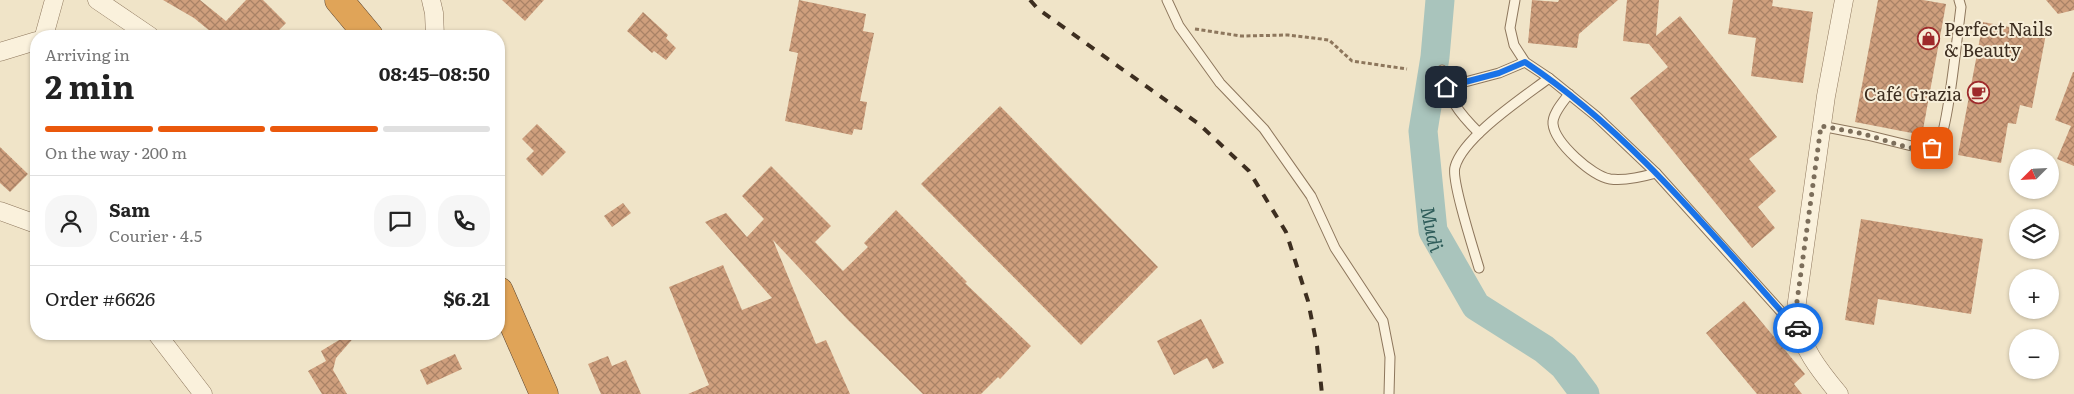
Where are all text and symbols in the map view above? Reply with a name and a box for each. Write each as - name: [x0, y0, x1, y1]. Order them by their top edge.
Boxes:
- place label: Perfect Nails & Beauty: [1944, 15, 2053, 63]
- shop icon: Perfect Nails & Beauty: [1916, 26, 1940, 50]
- text: Arriving in: [45, 42, 130, 66]
- text: 08:45–08:50: [379, 59, 490, 87]
- text: 2 min: [45, 61, 134, 109]
- pin: [1425, 66, 1467, 108]
- icon: home: [1432, 73, 1460, 101]
- place label: Café Grazia: [1864, 80, 1962, 107]
- cafe icon: Café Grazia: [1966, 81, 1990, 105]
- pin: [1911, 127, 1953, 169]
- icon: bag: [1918, 134, 1946, 162]
- text: On the way · 200 m: [45, 140, 187, 164]
- north arrow: [2009, 149, 2059, 199]
- map controls: [2009, 149, 2059, 379]
- button: person: [45, 195, 97, 247]
- text: Sam: [109, 195, 150, 223]
- button: chat: [374, 195, 426, 247]
- button: phone: [438, 195, 490, 247]
- water label: Mudi: [1415, 204, 1451, 257]
- button: layers: [2009, 209, 2059, 259]
- text: Courier · 4.5: [109, 223, 202, 247]
- button: +: [2009, 269, 2059, 319]
- text: Order #6626: [45, 284, 155, 312]
- text: $6.21: [443, 284, 490, 312]
- courier: [1773, 303, 1823, 353]
- icon: car: [1784, 314, 1812, 342]
- button: −: [2009, 329, 2059, 379]

